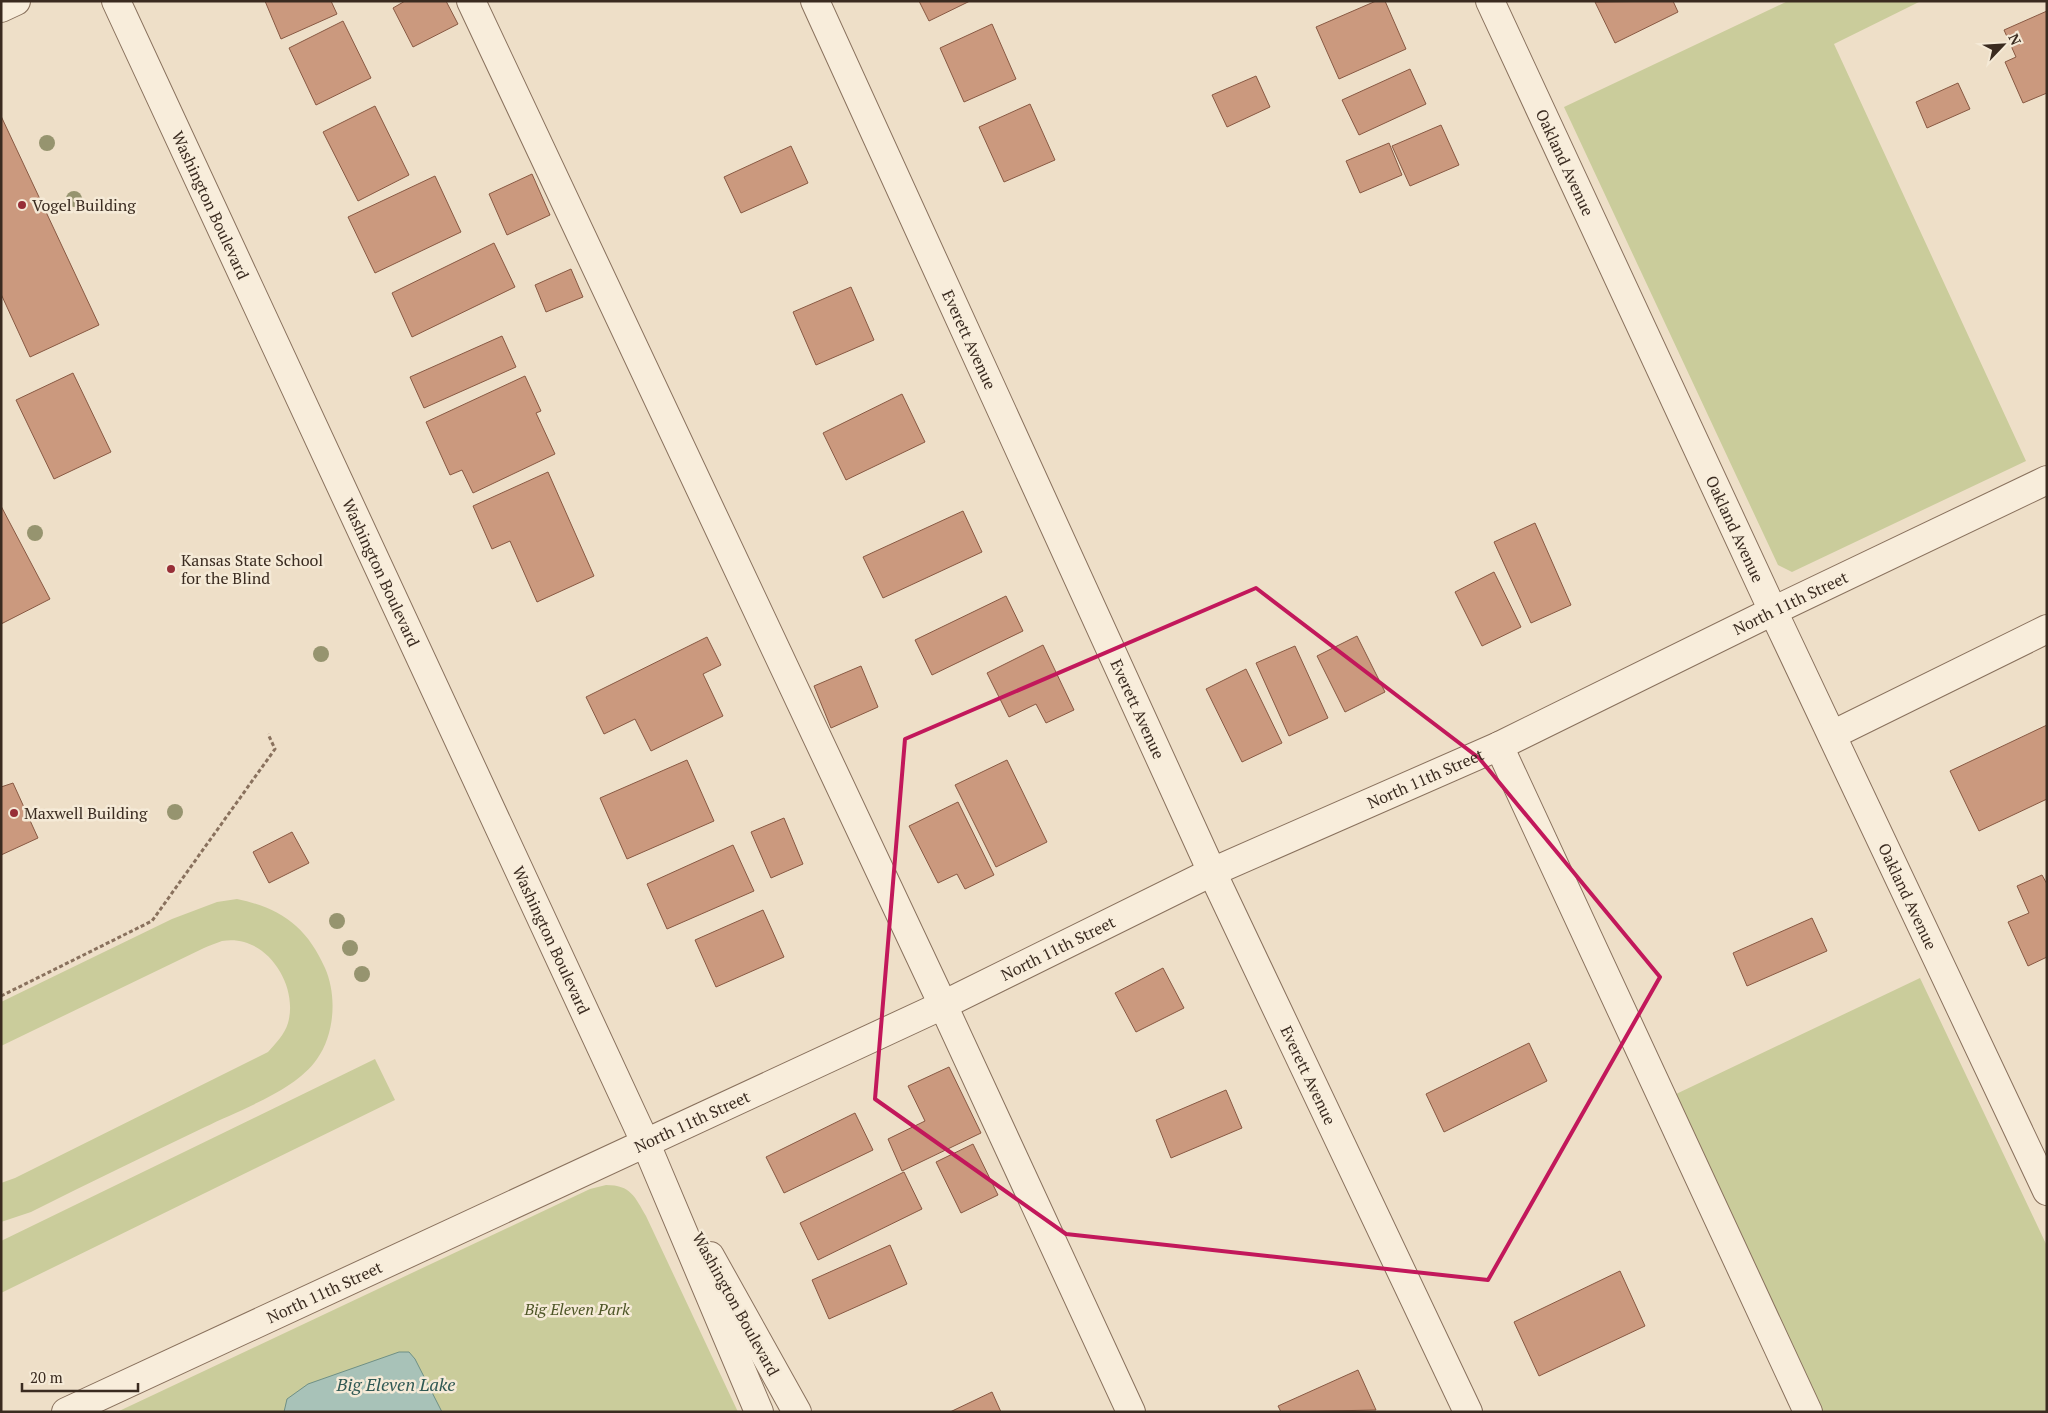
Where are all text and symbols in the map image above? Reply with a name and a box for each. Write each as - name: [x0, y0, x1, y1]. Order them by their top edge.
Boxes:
- north arrow: [1978, 20, 2028, 70]
- text: N: [2004, 30, 2026, 48]
- street label: Oakland Avenue: [1531, 105, 1599, 220]
- street label: Washington Boulevard: [167, 127, 255, 283]
- place label: Vogel Building: [32, 194, 136, 216]
- marker: Vogel Building: [16, 199, 28, 211]
- street label: Everett Avenue: [937, 286, 1002, 393]
- street label: Oakland Avenue: [1701, 472, 1769, 586]
- street label: Washington Boulevard: [337, 495, 425, 650]
- place label: Kansas State School for the Blind: [181, 549, 323, 589]
- marker: Kansas State School for the Blind: [165, 563, 177, 575]
- street label: North 11th Street: [1729, 566, 1851, 640]
- street label: Everett Avenue: [1105, 656, 1170, 762]
- street label: North 11th Street: [1364, 743, 1487, 814]
- place label: Maxwell Building: [24, 802, 148, 824]
- marker: Maxwell Building: [8, 807, 20, 819]
- street label: Oakland Avenue: [1873, 839, 1942, 953]
- street label: Washington Boulevard: [508, 862, 595, 1018]
- street label: North 11th Street: [997, 911, 1119, 986]
- street label: Everett Avenue: [1275, 1022, 1341, 1128]
- street label: North 11th Street: [631, 1085, 753, 1158]
- street label: Washington Boulevard: [687, 1228, 785, 1380]
- street label: North 11th Street: [263, 1256, 386, 1328]
- park label: Big Eleven Park: [523, 1298, 630, 1320]
- scale bar: [22, 1360, 139, 1392]
- text: 20 m: [30, 1367, 63, 1387]
- water label: Big Eleven Lake: [336, 1372, 455, 1396]

